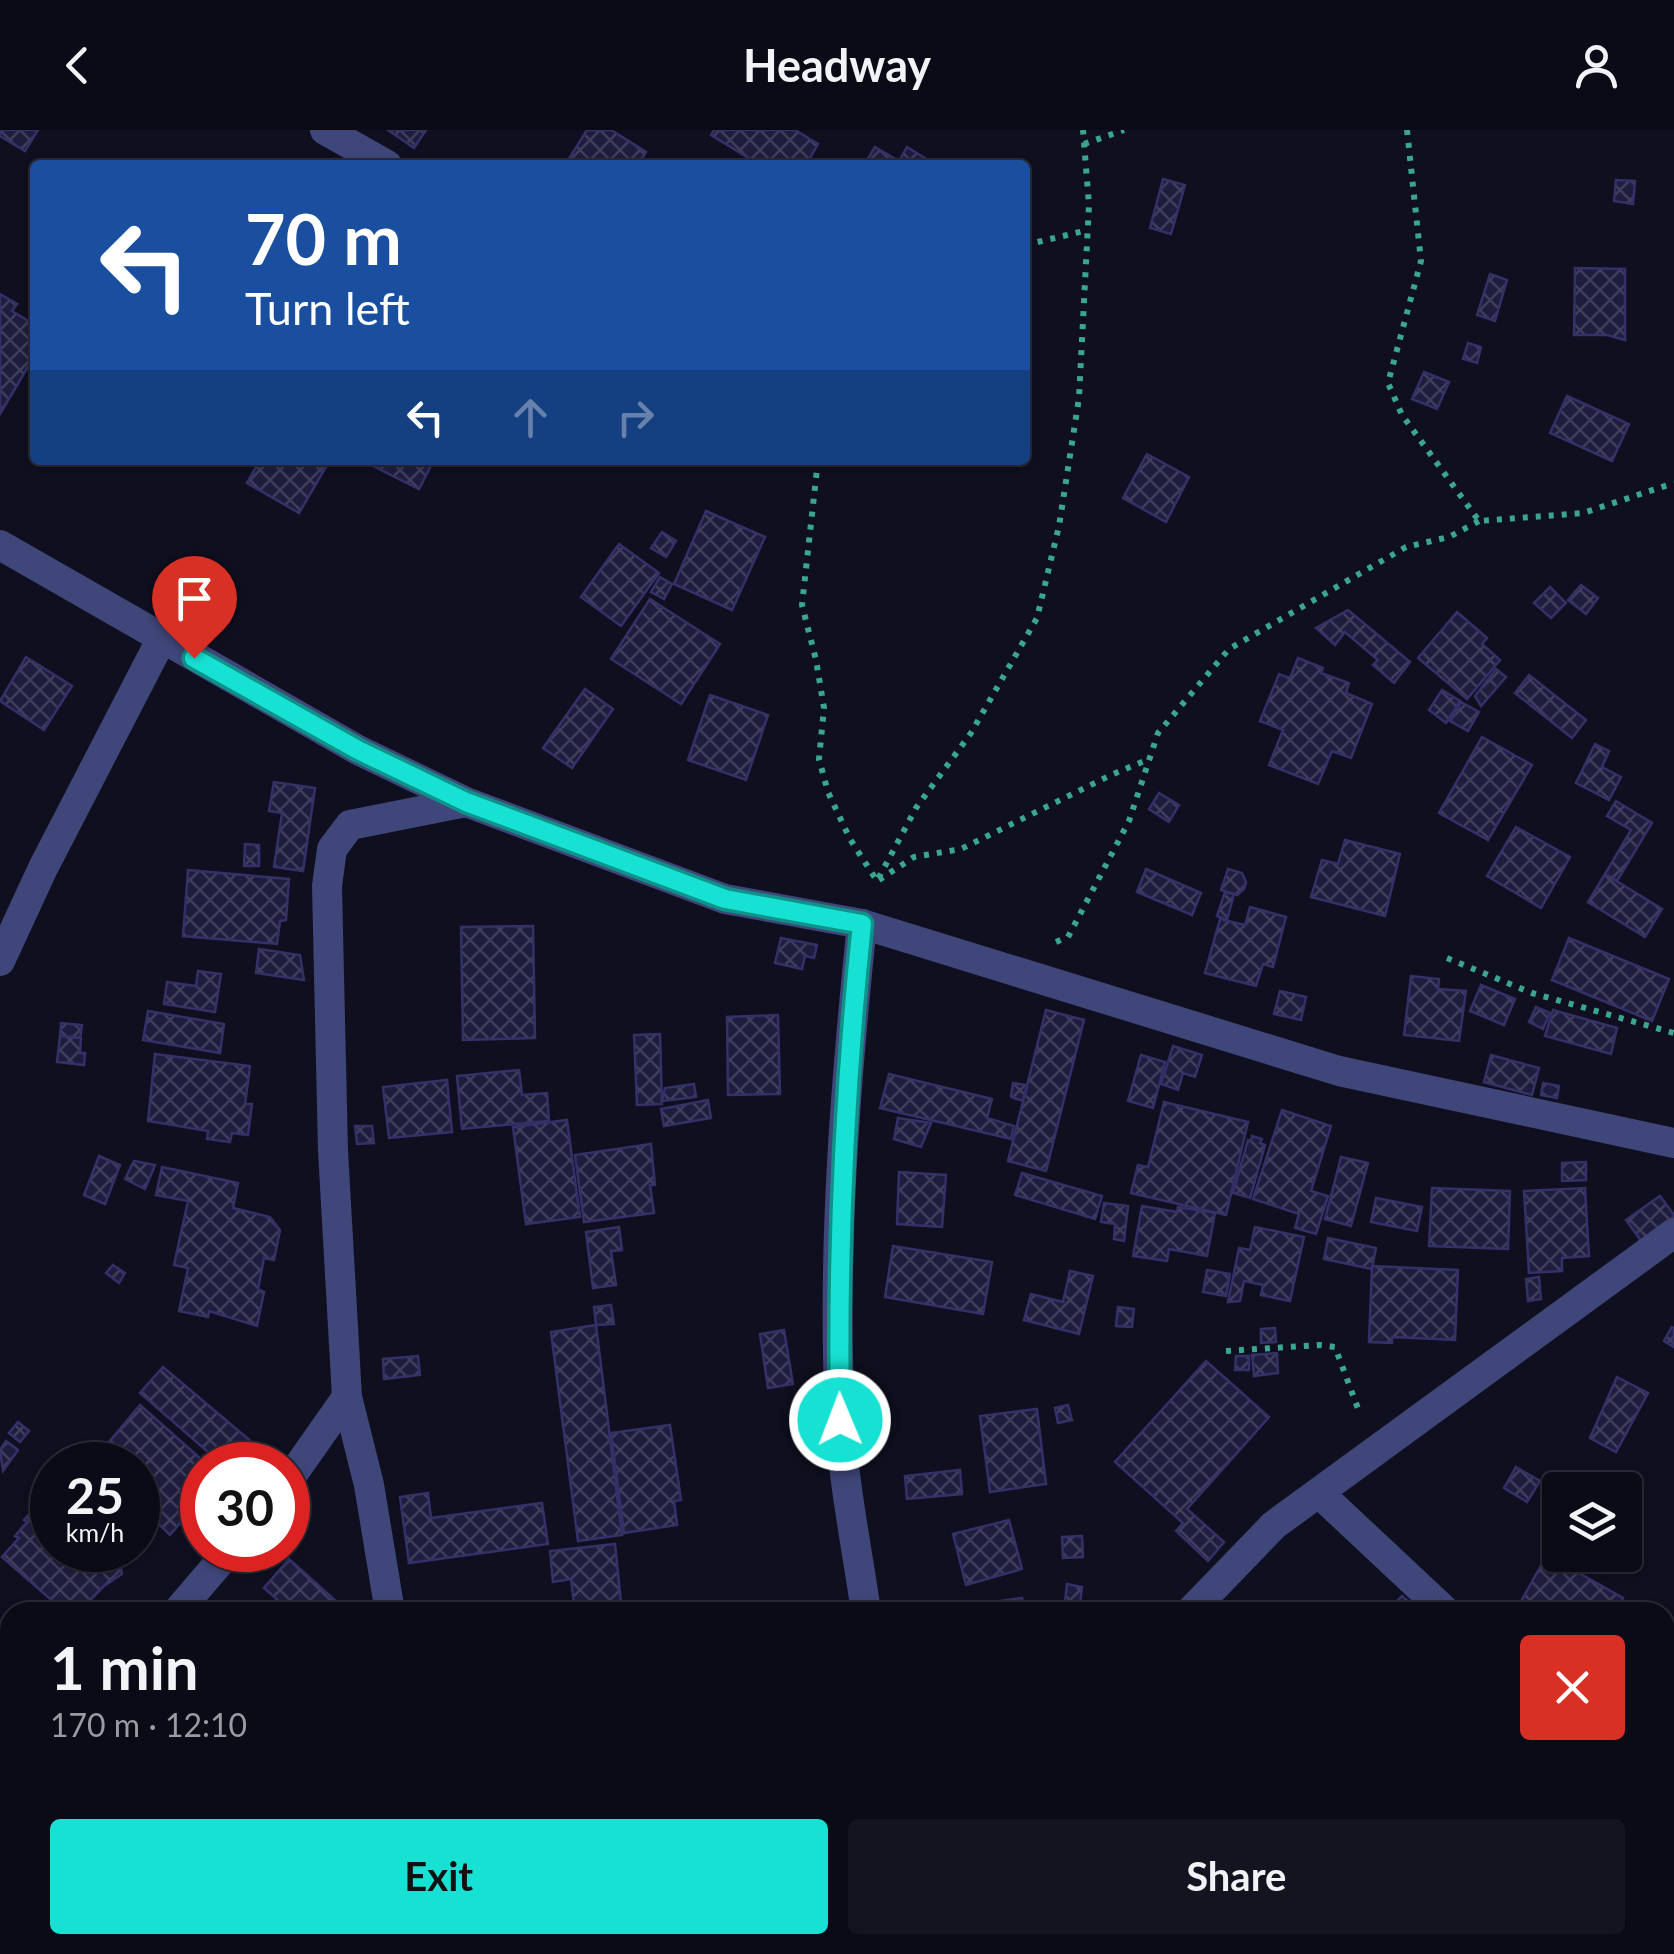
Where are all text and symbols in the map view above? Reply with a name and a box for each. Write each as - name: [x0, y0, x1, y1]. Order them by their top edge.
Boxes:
- icon: back: [50, 38, 105, 93]
- text: Headway: [743, 38, 931, 92]
- icon: person: [1569, 38, 1624, 93]
- text: 70 m: [245, 196, 402, 280]
- icon: left: [80, 200, 210, 330]
- text: Turn left: [245, 281, 410, 335]
- icon: left: [398, 390, 453, 445]
- icon: ahead: [503, 390, 558, 445]
- icon: right: [608, 390, 663, 445]
- pin: [152, 556, 237, 659]
- icon: arrive: [167, 571, 222, 626]
- position arrow: [788, 1368, 892, 1472]
- speed limit sign: 30: [180, 1442, 310, 1572]
- text: 25: [66, 1465, 124, 1525]
- map controls: [1542, 1472, 1642, 1572]
- button: layers: [1542, 1472, 1642, 1572]
- text: km/h: [66, 1517, 124, 1547]
- text: 1 min: [50, 1631, 199, 1703]
- button: close: [1520, 1635, 1625, 1740]
- text: 170 m · 12:10: [50, 1705, 247, 1744]
- button: Exit: [50, 1819, 828, 1934]
- button: Share: [848, 1819, 1625, 1934]

